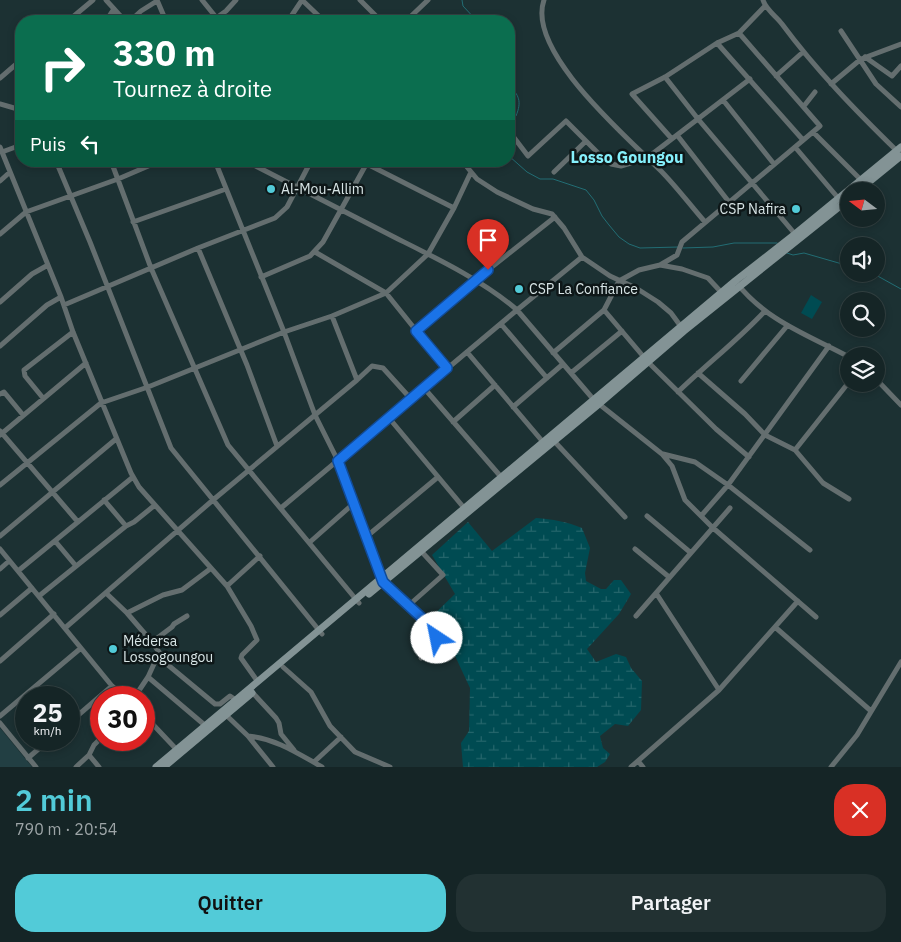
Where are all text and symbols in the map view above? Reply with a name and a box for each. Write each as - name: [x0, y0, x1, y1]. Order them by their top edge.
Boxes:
- text: 330 m: [113, 30, 216, 76]
- icon: right: [30, 35, 95, 100]
- text: Tournez à droite: [113, 74, 272, 103]
- icon: left: [76, 130, 104, 158]
- text: Puis: [30, 132, 66, 156]
- district label: Losso Goungou: [570, 147, 684, 167]
- place label: Al-Mou-Allim: [281, 180, 364, 198]
- north arrow: [840, 182, 885, 228]
- map controls: [840, 182, 885, 392]
- marker: Al-Mou-Allim: [265, 183, 277, 195]
- place label: CSP Nafira: [720, 200, 787, 218]
- marker: CSP Nafira: [790, 203, 802, 215]
- pin: [467, 219, 509, 270]
- icon: arrive: [474, 226, 502, 254]
- button: sound: [840, 237, 885, 282]
- place label: CSP La Confiance: [529, 280, 638, 298]
- marker: CSP La Confiance: [513, 283, 525, 295]
- button: search: [840, 292, 885, 337]
- button: layers: [840, 347, 885, 392]
- position arrow: [410, 611, 462, 663]
- place label: Médersa Lossogoungou: [123, 632, 213, 666]
- marker: Médersa Lossogoungou: [107, 643, 119, 655]
- speed limit sign: 30: [90, 686, 155, 751]
- text: 25: [32, 696, 63, 729]
- text: km/h: [33, 723, 62, 738]
- text: 2 min: [15, 780, 93, 819]
- button: close: [834, 784, 886, 836]
- text: 790 m · 20:54: [15, 819, 117, 839]
- button: Quitter: [15, 874, 446, 932]
- button: Partager: [456, 874, 886, 932]

